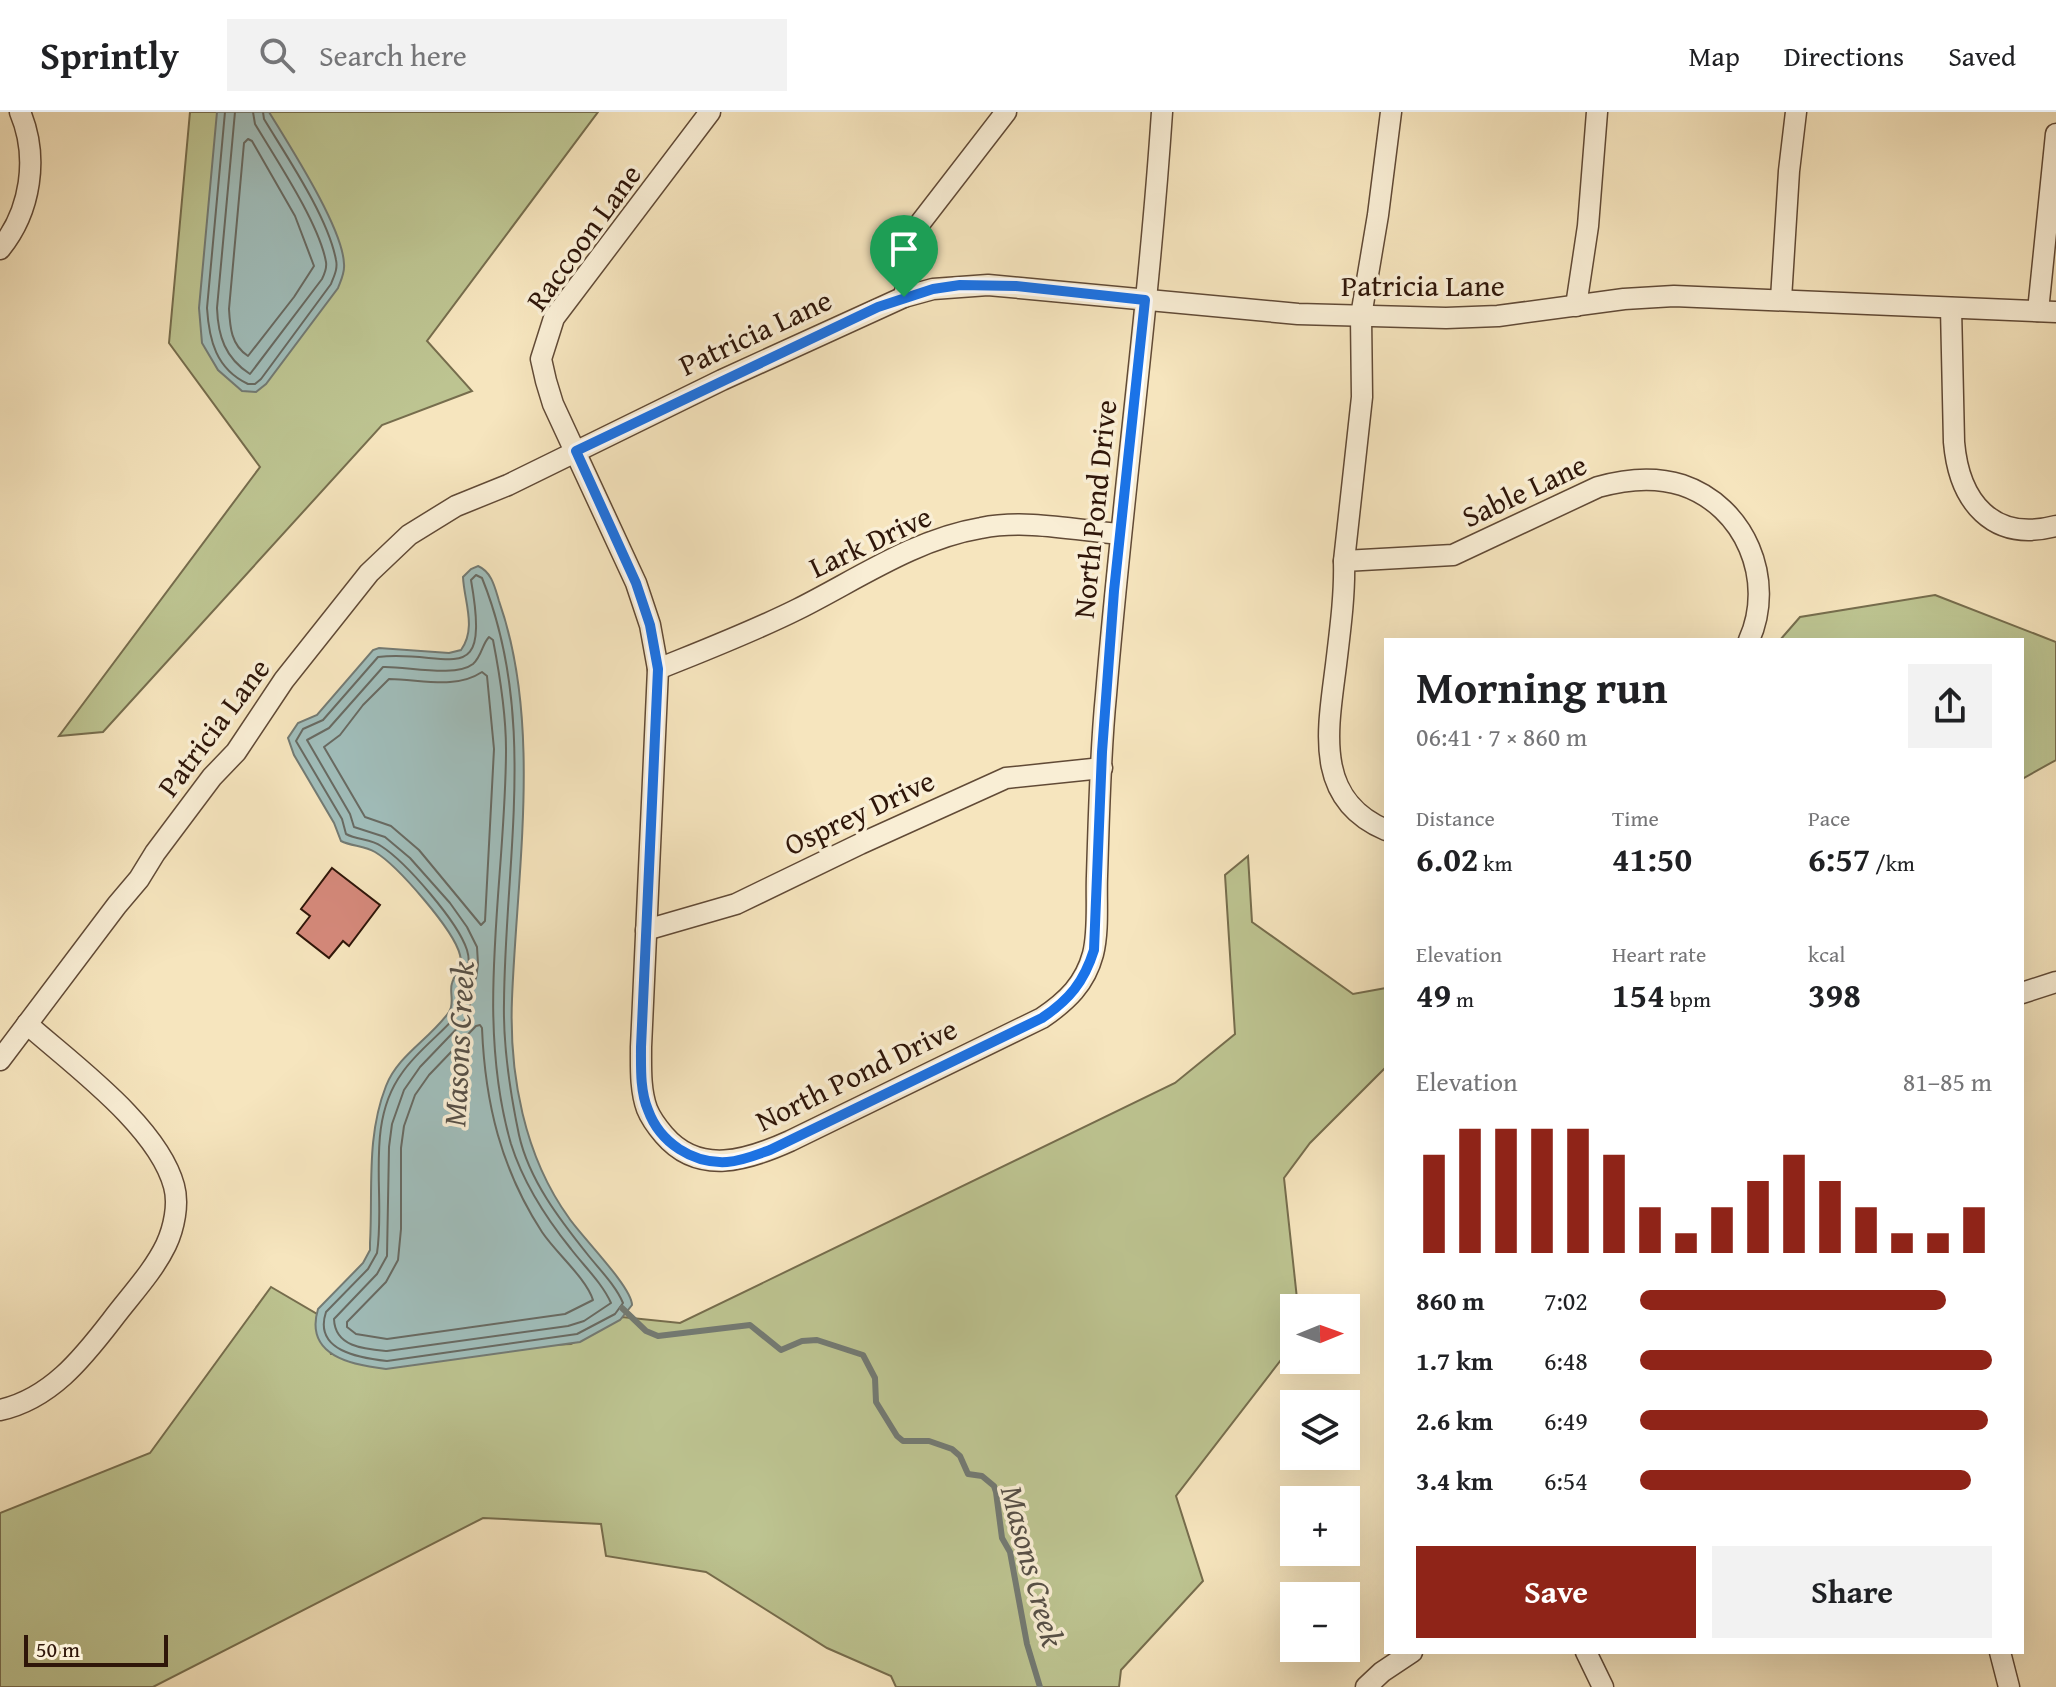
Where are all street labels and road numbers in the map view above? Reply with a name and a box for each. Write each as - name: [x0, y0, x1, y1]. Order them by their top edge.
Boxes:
- street label: Raccoon Lane: [515, 155, 651, 319]
- street label: Patricia Lane: [1341, 263, 1505, 307]
- street label: Patricia Lane: [671, 277, 839, 387]
- street label: North Pond Drive: [1061, 398, 1127, 620]
- street label: Sable Lane: [1454, 442, 1594, 538]
- street label: Lark Drive: [802, 494, 938, 588]
- street label: Patricia Lane: [146, 648, 280, 806]
- street label: Osprey Drive: [777, 758, 941, 866]
- street label: North Pond Drive: [748, 1006, 964, 1142]

